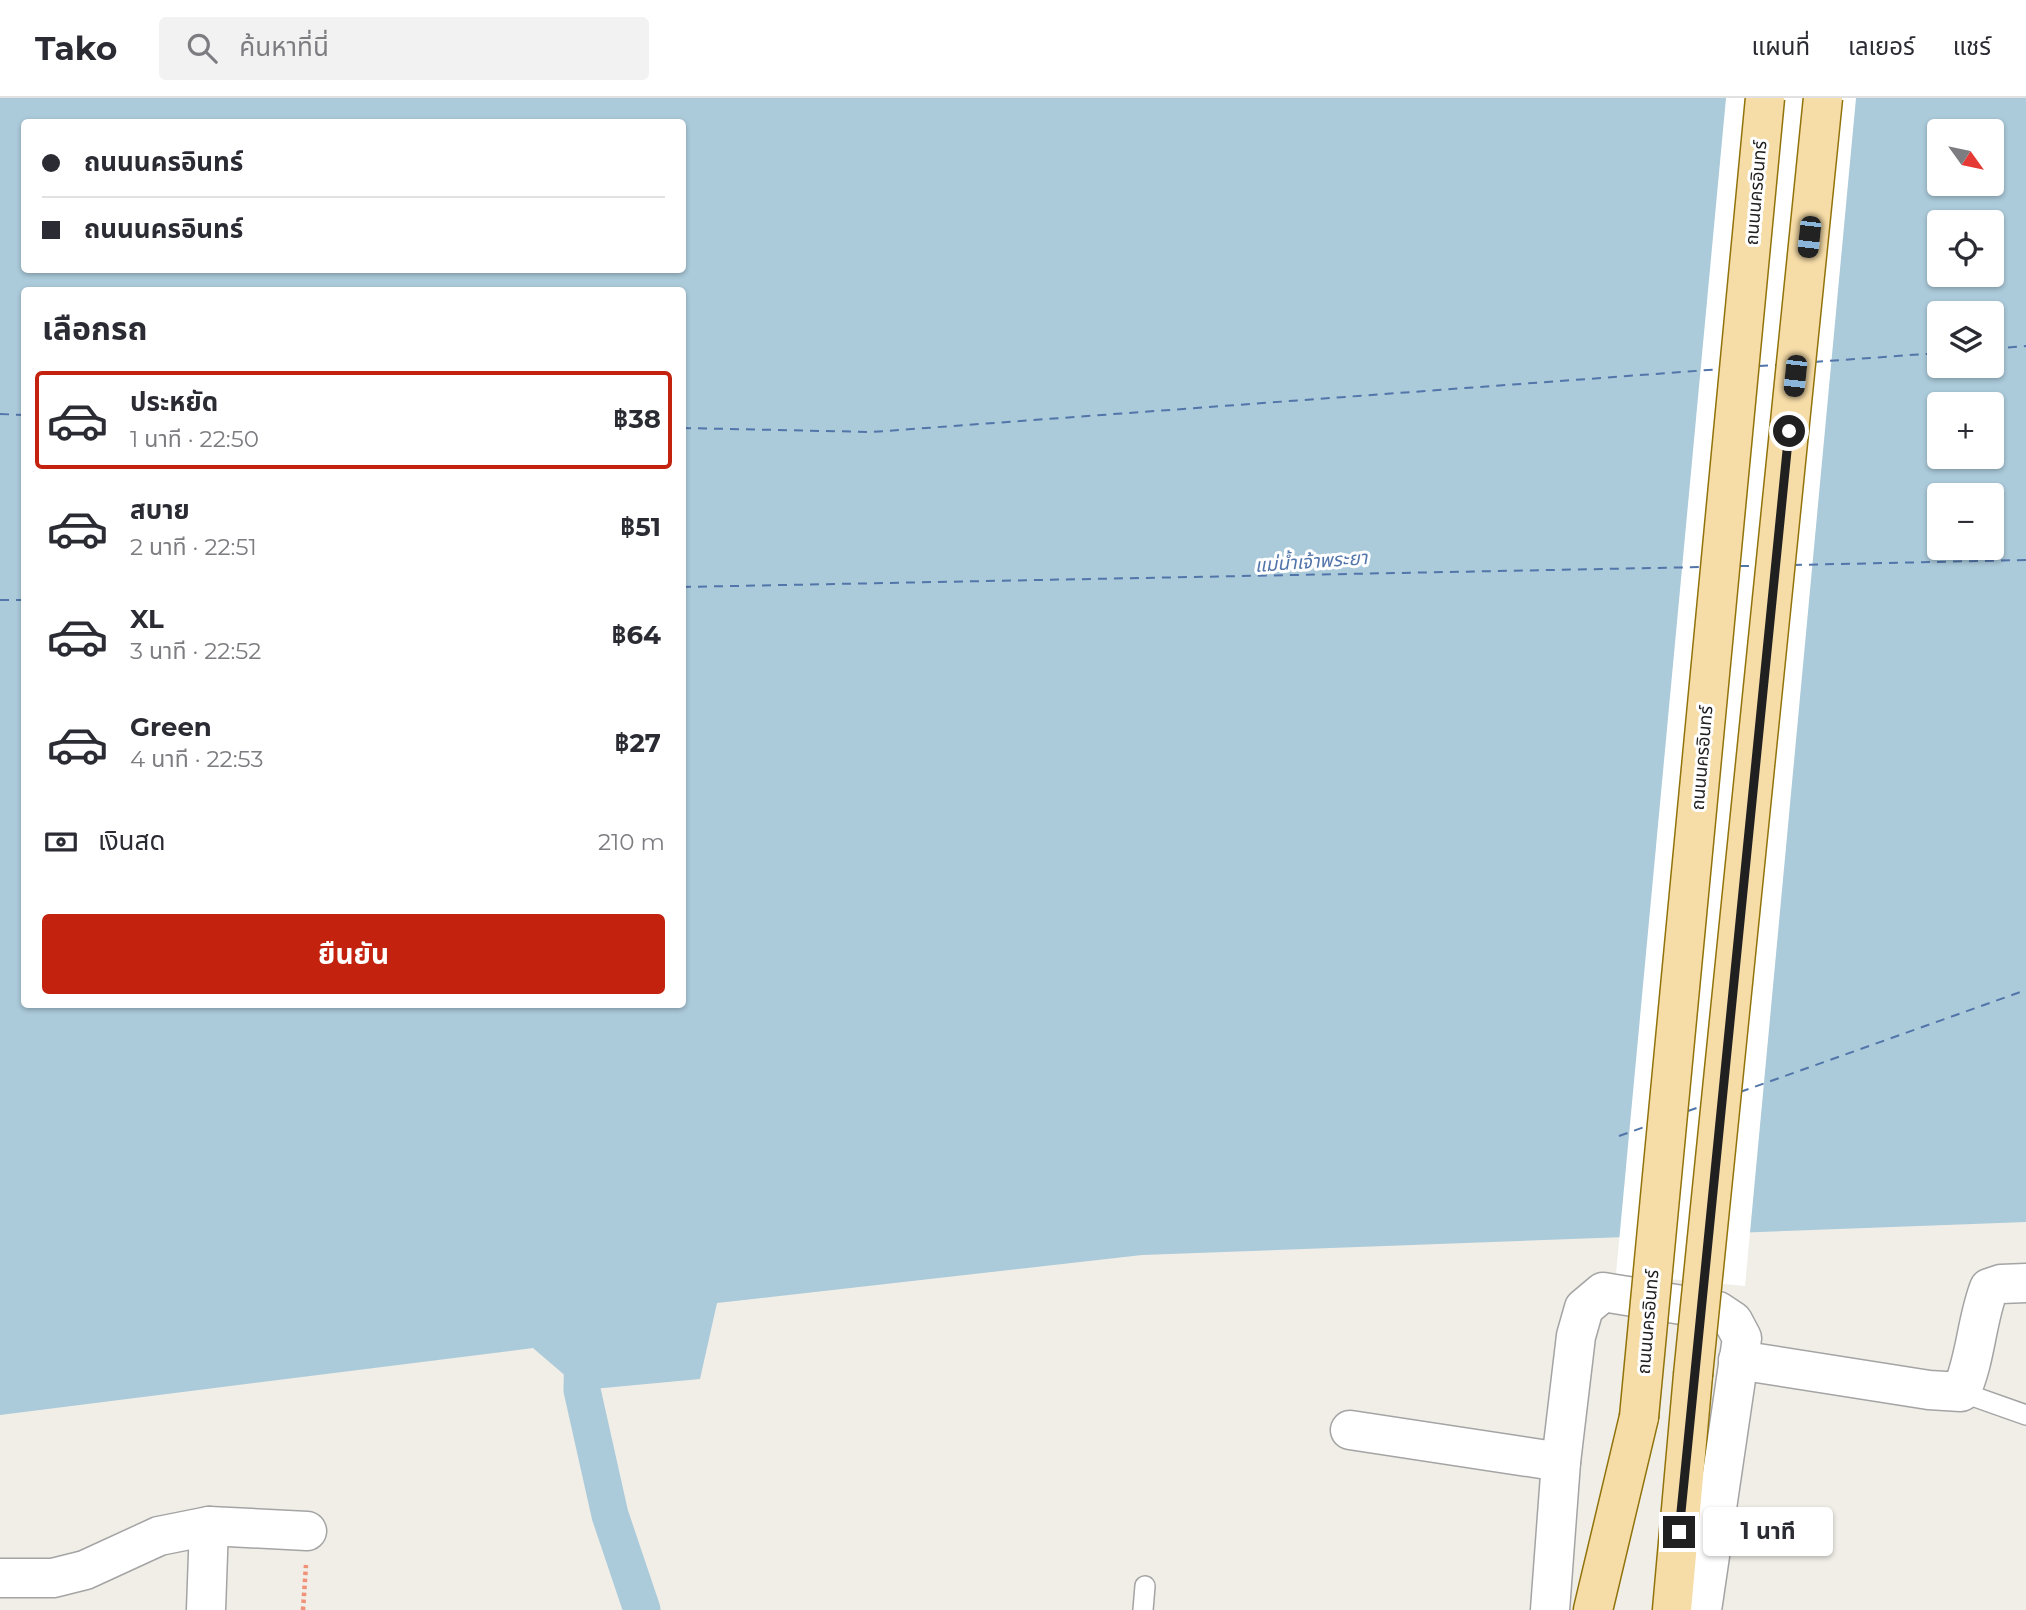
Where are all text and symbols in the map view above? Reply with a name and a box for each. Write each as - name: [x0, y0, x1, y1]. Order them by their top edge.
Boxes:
- search box: [159, 17, 649, 80]
- text: Tako: [35, 28, 117, 68]
- icon: search: [183, 29, 221, 67]
- text: ค้นหาที่นี่: [239, 31, 329, 63]
- text: แผนที่: [1752, 32, 1810, 61]
- text: เลเยอร์: [1848, 32, 1915, 61]
- text: แชร์: [1953, 32, 1991, 61]
- north arrow: [1927, 119, 2004, 196]
- map controls: [1927, 119, 2004, 560]
- street label: ถนนนครอินทร์: [1740, 139, 1772, 246]
- text: ถนนนครอินทร์: [84, 146, 243, 178]
- button: locate: [1927, 210, 2004, 287]
- text: ถนนนครอินทร์: [84, 213, 243, 245]
- car: [1797, 215, 1822, 259]
- button: layers: [1927, 301, 2004, 378]
- text: เลือกรถ: [42, 309, 147, 348]
- car: [1783, 354, 1808, 398]
- text: ประหยัด: [130, 386, 218, 418]
- icon: car: [46, 389, 109, 452]
- button: +: [1927, 392, 2004, 469]
- text: ฿38: [613, 403, 661, 435]
- route start: [1773, 415, 1805, 447]
- text: 1 นาที · 22:50: [130, 425, 259, 453]
- button: −: [1927, 483, 2004, 560]
- text: สบาย: [130, 494, 190, 526]
- icon: car: [46, 497, 109, 560]
- text: ฿51: [620, 511, 661, 543]
- text: 2 นาที · 22:51: [130, 533, 257, 561]
- water label: แม่น้ำเจ้าพระยา: [1254, 544, 1369, 577]
- text: XL: [130, 603, 164, 635]
- icon: car: [46, 605, 109, 668]
- text: ฿64: [611, 619, 661, 651]
- text: 3 นาที · 22:52: [130, 637, 261, 665]
- street label: ถนนนครอินทร์: [1686, 704, 1718, 811]
- text: Green: [130, 711, 212, 743]
- icon: car: [46, 713, 109, 776]
- text: ฿27: [614, 727, 661, 759]
- text: 4 นาที · 22:53: [130, 745, 263, 773]
- icon: cash: [42, 823, 80, 861]
- text: เงินสด: [98, 825, 165, 857]
- text: 210 m: [598, 828, 665, 856]
- button: ยืนยัน: [42, 914, 665, 994]
- street label: ถนนนครอินทร์: [1632, 1268, 1664, 1375]
- callout: 1 นาที: [1704, 1508, 1833, 1556]
- route end: [1663, 1516, 1695, 1548]
- text: 1 นาที: [1740, 1517, 1796, 1545]

